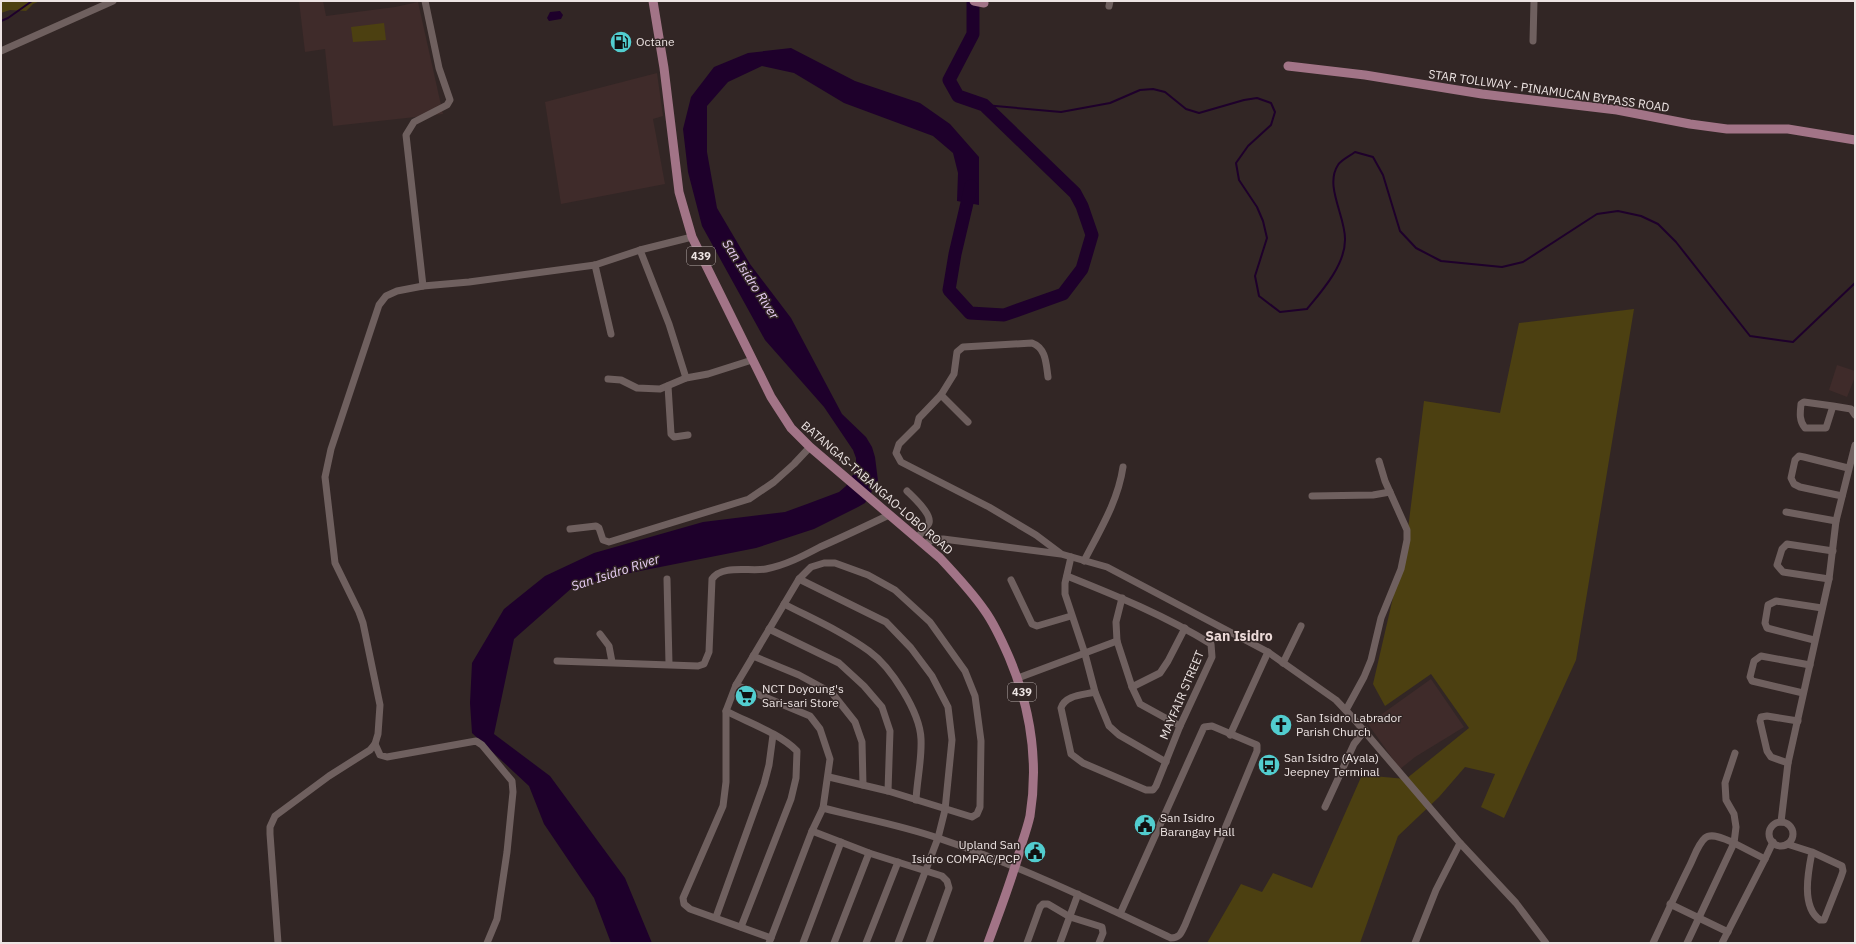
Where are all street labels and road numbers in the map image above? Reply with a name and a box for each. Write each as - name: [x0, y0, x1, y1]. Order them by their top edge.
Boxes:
- street label: STAR TOLLWAY - PINAMUCAN BYPASS ROAD: [1428, 66, 1670, 115]
- road number: 439: [687, 247, 715, 265]
- street label: BATANGAS-TABANGAO-LOBO ROAD: [798, 418, 956, 558]
- street label: MAYFAIR STREET: [1156, 648, 1207, 742]
- road number: 439: [1008, 683, 1036, 701]

